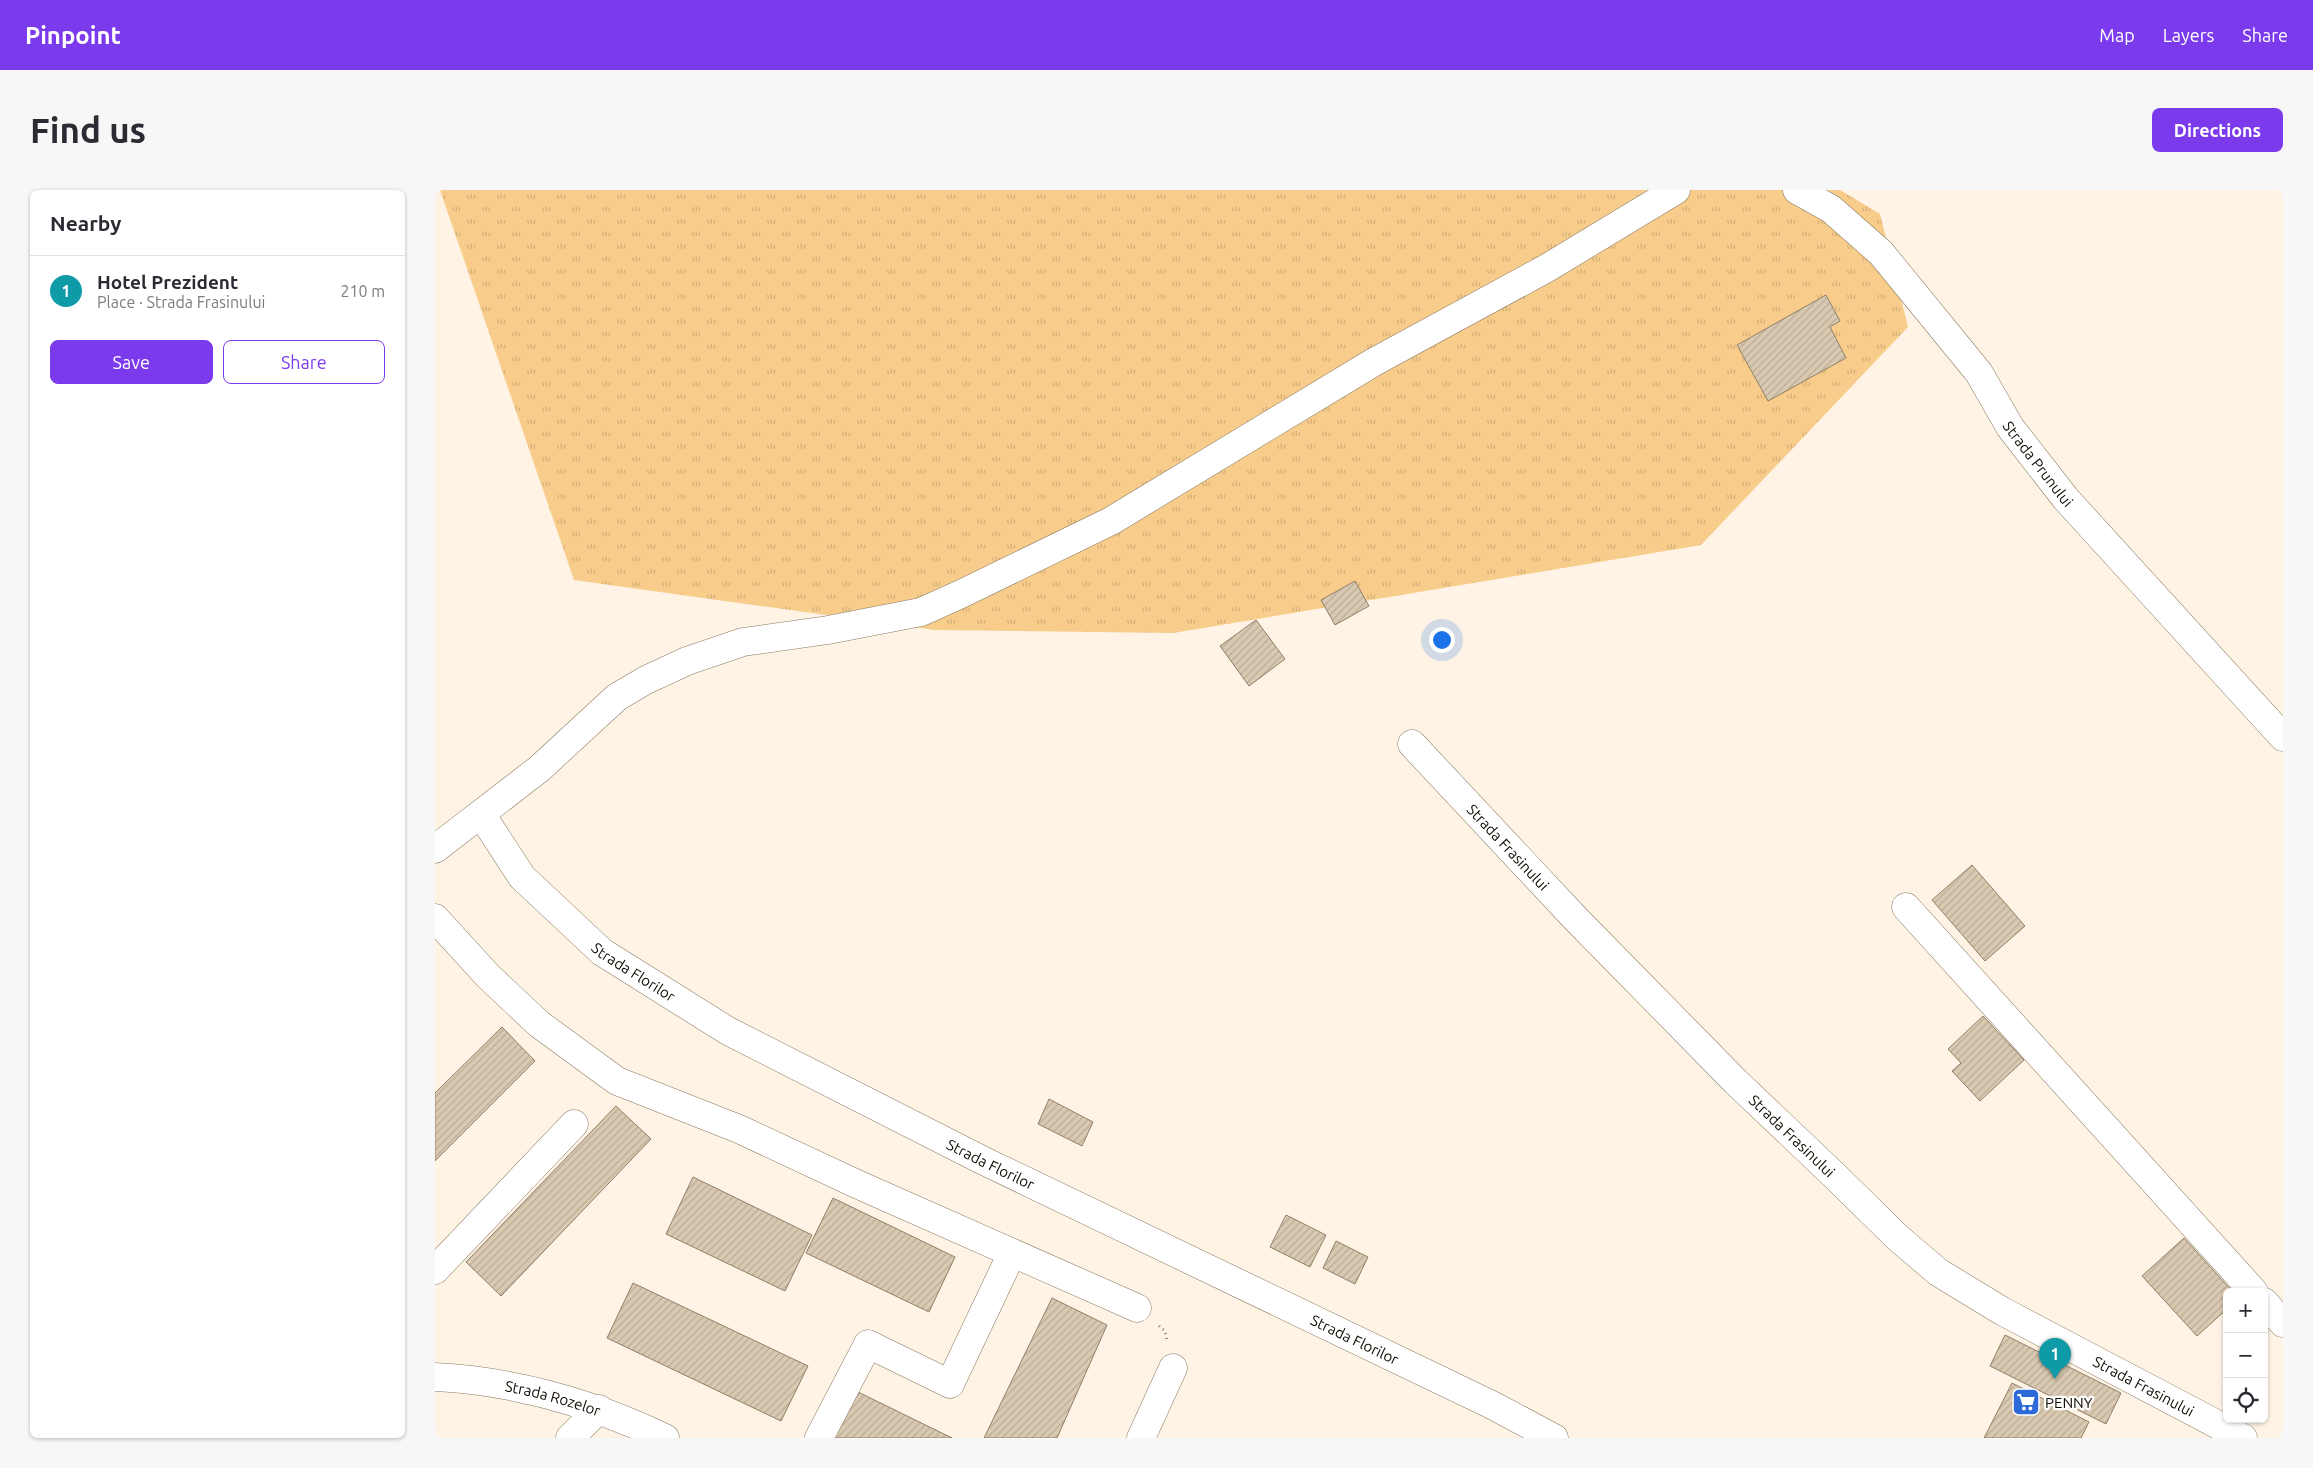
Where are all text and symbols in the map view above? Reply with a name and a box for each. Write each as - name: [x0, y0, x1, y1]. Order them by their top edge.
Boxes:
- text: Pinpoint: [25, 22, 121, 49]
- text: Map: [2099, 25, 2135, 45]
- text: Layers: [2163, 25, 2214, 45]
- text: Share: [2242, 25, 2288, 45]
- button: Directions: [2152, 108, 2283, 152]
- text: Find us: [30, 110, 146, 150]
- text: Nearby: [50, 211, 121, 235]
- text: Hotel Prezident: [97, 271, 238, 293]
- text: 1: [61, 282, 71, 300]
- text: 210 m: [340, 282, 385, 300]
- text: Place · Strada Frasinului: [97, 293, 265, 311]
- button: Save: [50, 340, 213, 384]
- button: Share: [223, 340, 385, 384]
- street label: Strada Prunului: [2000, 418, 2077, 510]
- your location: [1429, 627, 1455, 653]
- street label: Strada Frasinului: [1464, 800, 1553, 893]
- street label: Strada Florilor: [588, 939, 679, 1004]
- street label: Strada Frasinului: [1746, 1091, 1839, 1180]
- street label: Strada Florilor: [944, 1135, 1038, 1193]
- map controls: [2223, 1288, 2268, 1423]
- button: +: [2223, 1288, 2268, 1333]
- street label: Strada Florilor: [1308, 1311, 1402, 1368]
- button: −: [2223, 1333, 2268, 1378]
- pin: 1: [2039, 1338, 2071, 1379]
- street label: Strada Frasinului: [2091, 1352, 2197, 1419]
- street label: Strada Rozelor: [504, 1377, 603, 1419]
- button: locate: [2223, 1378, 2268, 1423]
- supermarket icon: PENNY: [2011, 1387, 2041, 1417]
- place label: PENNY: [2045, 1394, 2093, 1411]

